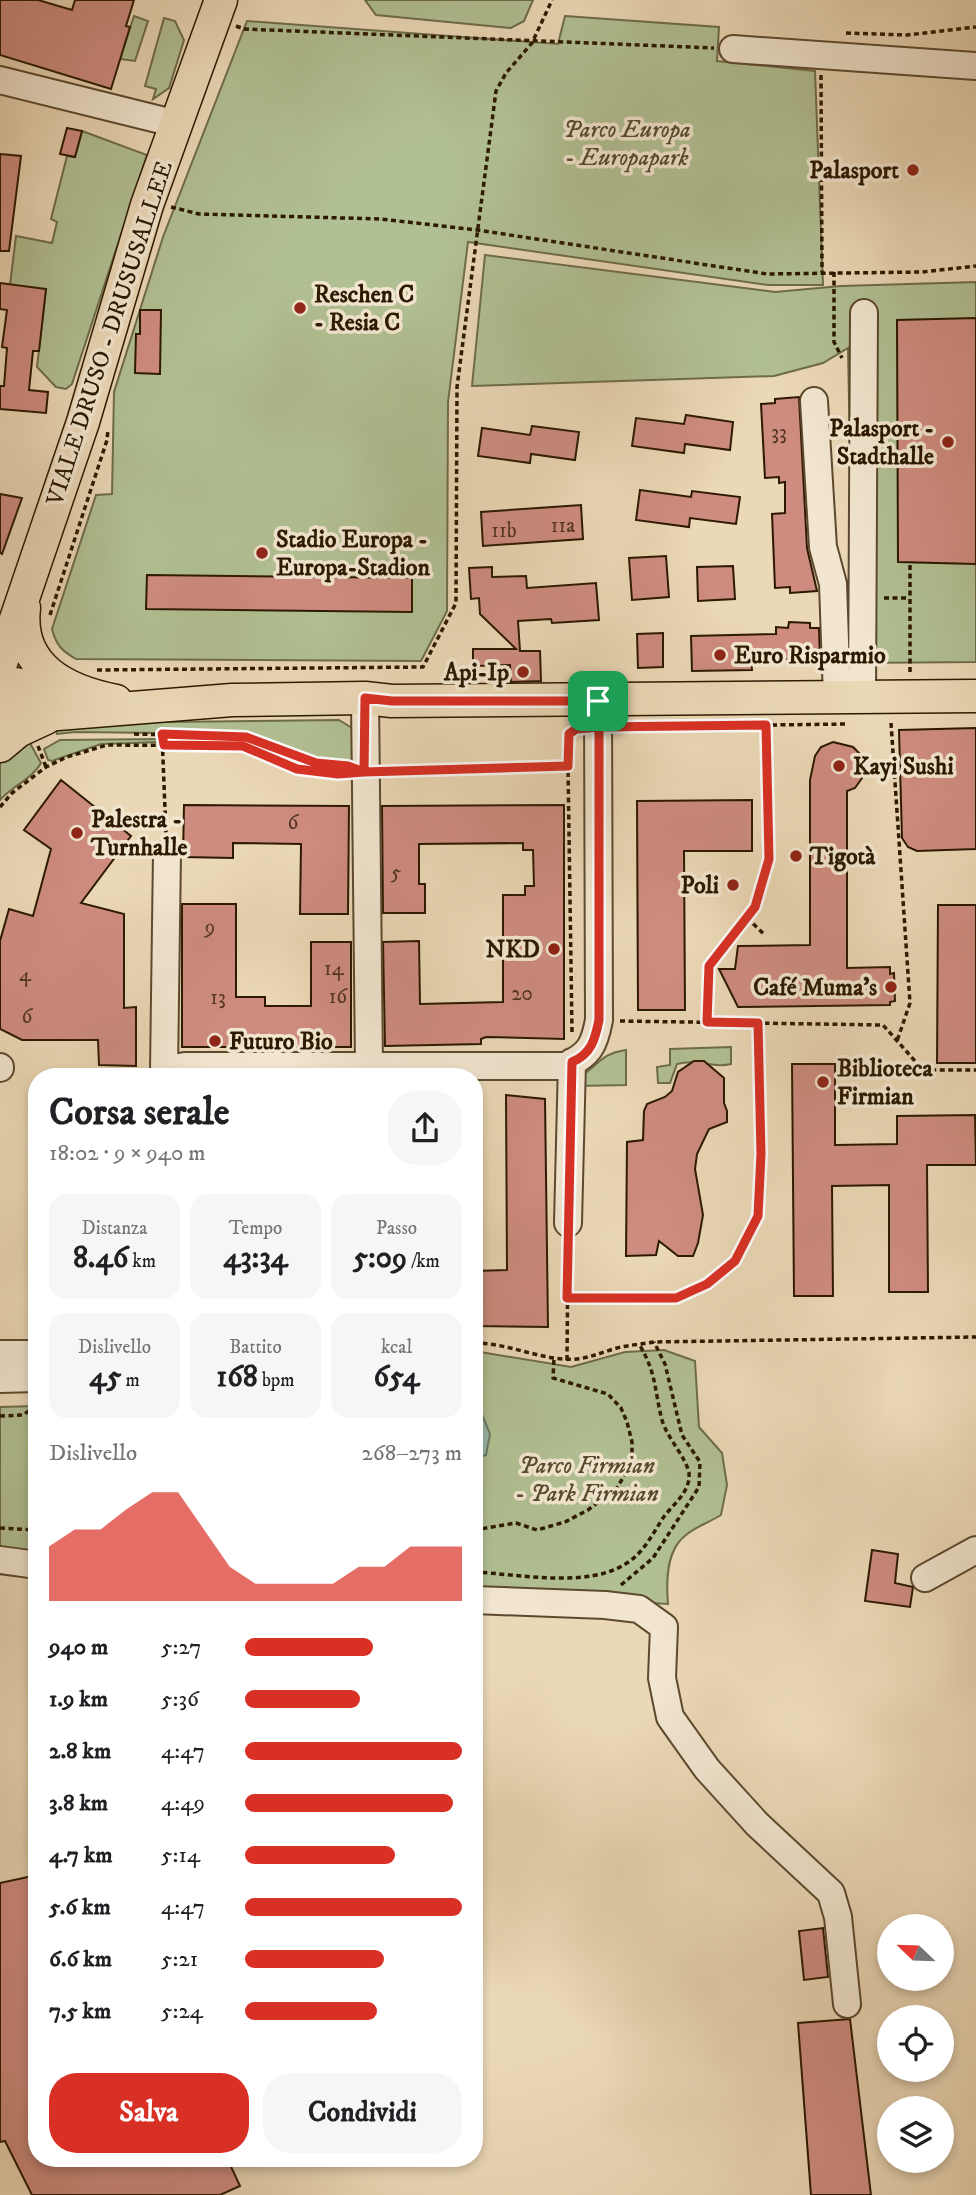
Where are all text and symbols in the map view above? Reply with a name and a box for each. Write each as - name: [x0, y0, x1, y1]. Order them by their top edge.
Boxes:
- park label: Parco Europa - Europapark: [563, 115, 691, 173]
- place label: Palasport: [809, 156, 899, 186]
- street label: VIALE DRUSO - DRUSUSALLEE: [40, 157, 180, 510]
- marker: Palasport: [905, 162, 921, 178]
- place label: Reschen C - Resia C: [314, 280, 414, 338]
- marker: Reschen C - Resia C: [292, 300, 308, 316]
- place label: Palasport - Stadthalle: [829, 414, 934, 472]
- house number: 33: [771, 420, 787, 446]
- marker: Palasport - Stadthalle: [940, 434, 956, 450]
- house number: 11a: [551, 513, 575, 539]
- house number: 11b: [491, 518, 517, 544]
- place label: Stadio Europa - Europa-Stadion: [276, 525, 430, 583]
- marker: Stadio Europa - Europa-Stadion: [254, 545, 270, 561]
- place label: Euro Risparmio: [734, 641, 886, 671]
- marker: Euro Risparmio: [712, 647, 728, 663]
- place label: Api-Ip: [443, 658, 509, 688]
- marker: Api-Ip: [515, 664, 531, 680]
- pin: [568, 671, 628, 731]
- icon: arrive: [579, 682, 617, 720]
- place label: Kayi Sushi: [853, 752, 954, 782]
- marker: Kayi Sushi: [831, 758, 847, 774]
- place label: Palestra - Turnhalle: [90, 805, 188, 863]
- house number: 6: [288, 810, 300, 836]
- marker: Palestra - Turnhalle: [69, 825, 85, 841]
- place label: Tigotà: [809, 842, 876, 872]
- marker: Tigotà: [788, 848, 804, 864]
- house number: 5: [391, 860, 401, 886]
- place label: Poli: [681, 871, 719, 901]
- marker: Poli: [725, 877, 741, 893]
- house number: 9: [204, 915, 215, 941]
- place label: NKD: [486, 935, 540, 965]
- marker: NKD: [546, 941, 562, 957]
- house number: 14: [324, 956, 345, 982]
- house number: 4: [19, 962, 32, 988]
- place label: Café Muma's: [753, 973, 877, 1003]
- marker: Café Muma's: [883, 979, 899, 995]
- house number: 20: [511, 981, 533, 1007]
- house number: 16: [329, 984, 348, 1010]
- house number: 13: [210, 985, 226, 1011]
- house number: 6: [22, 1004, 34, 1030]
- place label: Futuro Bio: [229, 1027, 333, 1057]
- marker: Futuro Bio: [207, 1033, 223, 1049]
- place label: Biblioteca Firmian: [837, 1054, 933, 1112]
- marker: Biblioteca Firmian: [815, 1074, 831, 1090]
- text: Corsa serale: [49, 1089, 229, 1137]
- button: share: [388, 1091, 462, 1165]
- text: 18:02 · 9 × 940 m: [49, 1139, 206, 1168]
- text: Distanza: [82, 1217, 147, 1240]
- text: Tempo: [229, 1217, 282, 1240]
- text: Passo: [376, 1217, 417, 1240]
- text: 8.46: [73, 1240, 128, 1277]
- text: 43:34: [223, 1240, 288, 1277]
- text: 5:09: [353, 1240, 407, 1277]
- text: km: [128, 1250, 156, 1273]
- text: /km: [407, 1250, 440, 1273]
- text: Dislivello: [78, 1336, 151, 1359]
- text: Battito: [229, 1336, 282, 1359]
- text: kcal: [381, 1336, 412, 1359]
- text: 45: [89, 1359, 121, 1396]
- text: 168: [216, 1359, 258, 1396]
- text: 654: [373, 1359, 420, 1396]
- text: m: [121, 1369, 140, 1392]
- text: bpm: [258, 1369, 295, 1392]
- text: Dislivello: [49, 1439, 137, 1468]
- text: 268–273 m: [361, 1439, 462, 1468]
- park label: Parco Firmian - Park Firmian: [515, 1451, 659, 1509]
- text: 940 m: [49, 1633, 108, 1662]
- text: 5:27: [161, 1633, 201, 1662]
- text: 1.9 km: [49, 1685, 108, 1714]
- text: 5:36: [161, 1685, 199, 1714]
- text: 2.8 km: [49, 1737, 111, 1766]
- text: 4:47: [161, 1737, 205, 1766]
- text: 3.8 km: [49, 1789, 108, 1818]
- text: 4:49: [161, 1789, 205, 1818]
- text: 4.7 km: [49, 1841, 113, 1870]
- text: 5:14: [161, 1841, 200, 1870]
- text: 5.6 km: [49, 1893, 111, 1922]
- text: 4:47: [161, 1893, 205, 1922]
- north arrow: [877, 1914, 954, 1992]
- map controls: [877, 1914, 954, 2173]
- text: 6.6 km: [49, 1945, 112, 1974]
- text: 5:21: [161, 1945, 198, 1974]
- text: 7.5 km: [49, 1997, 111, 2026]
- text: 5:24: [161, 1997, 203, 2026]
- button: locate: [877, 2005, 954, 2082]
- button: Salva: [49, 2073, 249, 2153]
- button: Condividi: [263, 2073, 462, 2153]
- button: layers: [877, 2096, 954, 2173]

